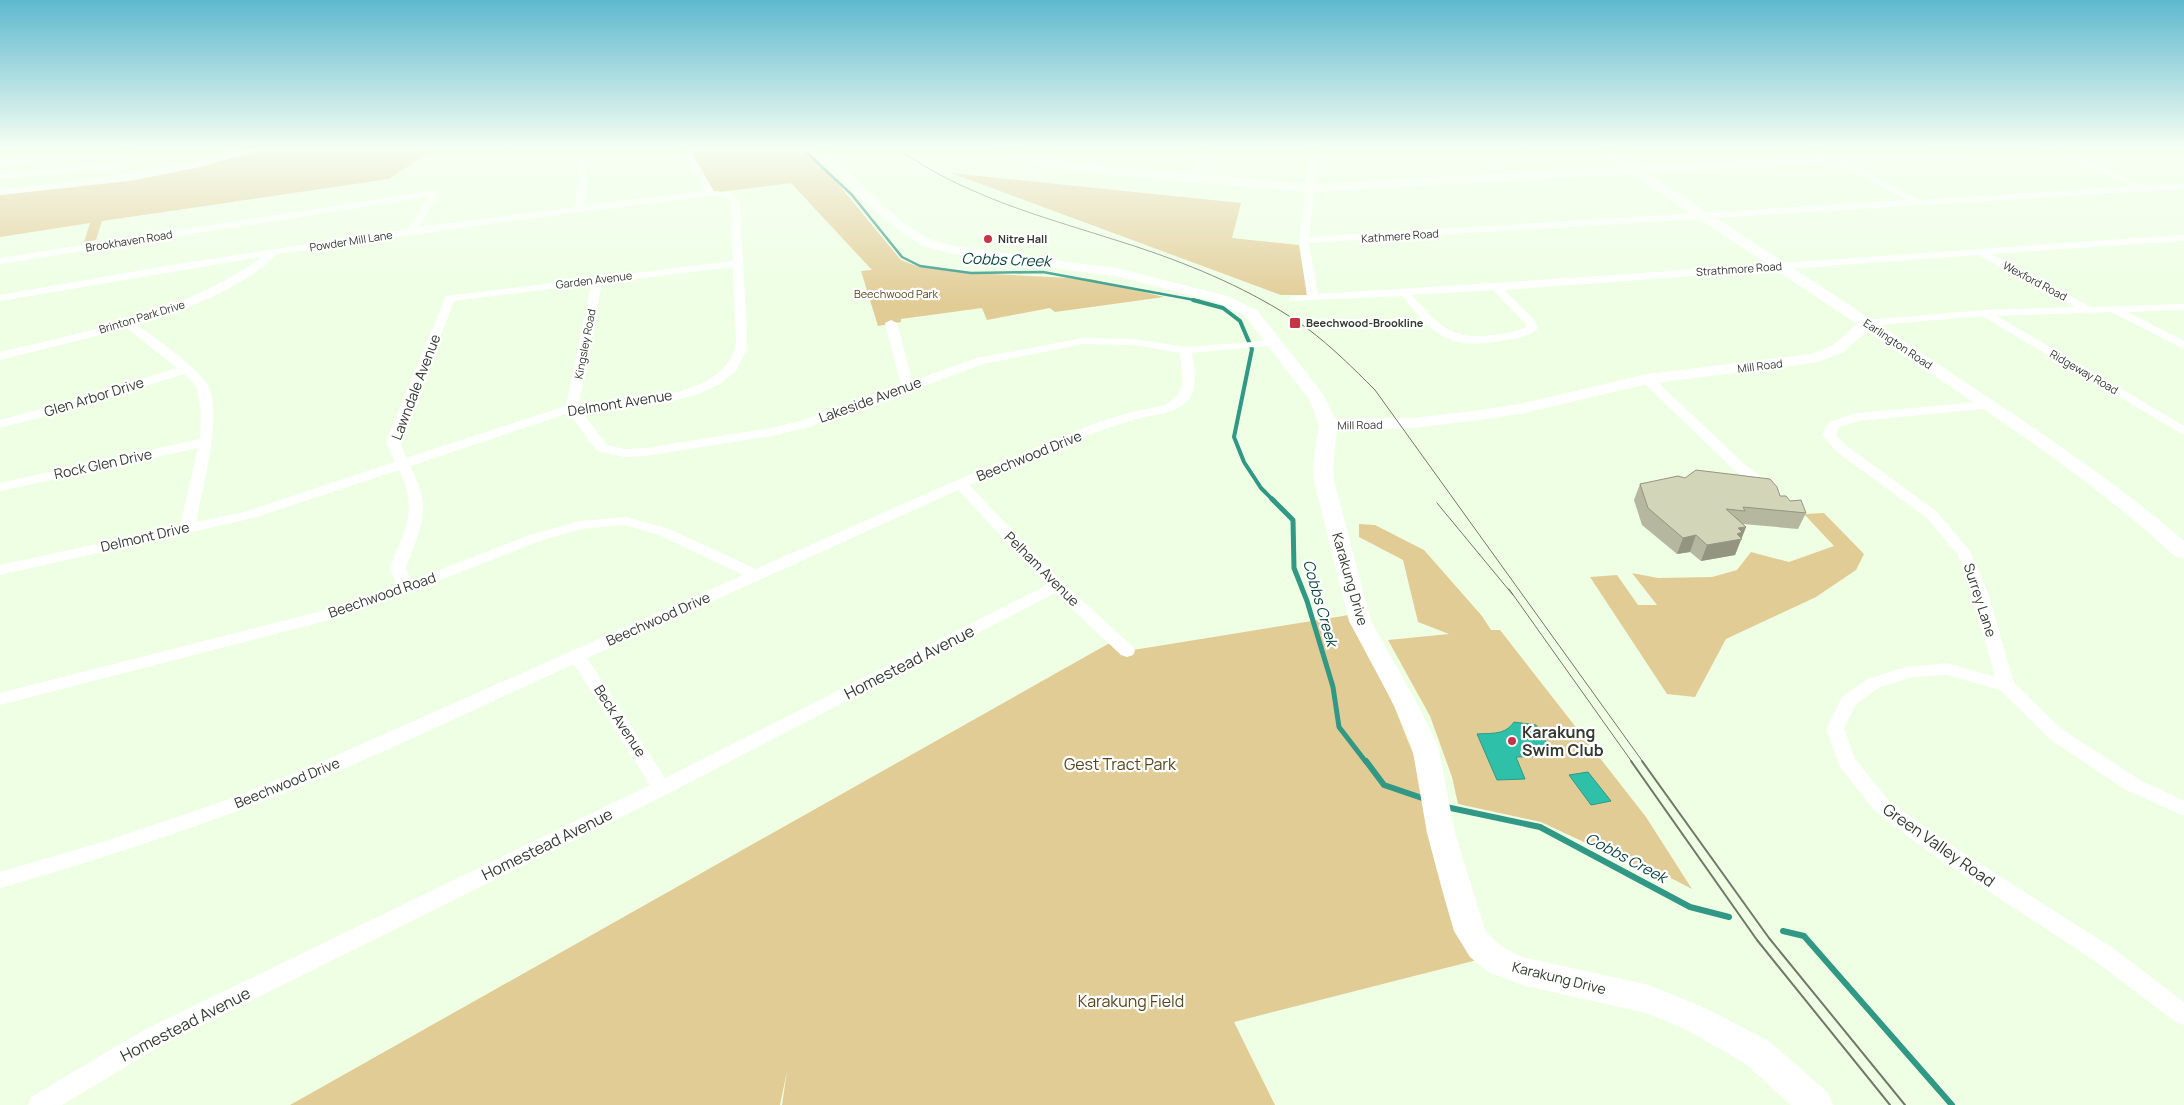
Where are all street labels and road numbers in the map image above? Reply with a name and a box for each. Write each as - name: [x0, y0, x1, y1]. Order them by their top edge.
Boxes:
- street label: Kathmere Road: [1361, 225, 1439, 246]
- street label: Brookhaven Road: [84, 226, 174, 255]
- street label: Powder Mill Lane: [308, 226, 394, 254]
- street label: Wexford Road: [2001, 257, 2070, 304]
- street label: Strathmore Road: [1695, 258, 1783, 279]
- street label: Garden Avenue: [555, 267, 634, 292]
- street label: Brinton Park Drive: [97, 296, 187, 337]
- street label: Kingsley Road: [570, 308, 599, 380]
- street label: Earlington Road: [1861, 315, 1936, 372]
- street label: Lawndale Avenue: [387, 331, 444, 442]
- street label: Ridgeway Road: [2047, 346, 2121, 397]
- street label: Mill Road: [1737, 355, 1783, 376]
- street label: Glen Arbor Drive: [42, 372, 146, 421]
- street label: Lakeside Avenue: [816, 372, 924, 427]
- street label: Delmont Avenue: [566, 385, 674, 420]
- street label: Mill Road: [1337, 417, 1383, 432]
- street label: Beechwood Drive: [973, 426, 1084, 485]
- street label: Rock Glen Drive: [52, 444, 154, 483]
- street label: Delmont Drive: [99, 517, 191, 556]
- street label: Pelham Avenue: [1001, 527, 1084, 610]
- street label: Karakung Drive: [1328, 530, 1373, 628]
- street label: Surrey Lane: [1960, 561, 2001, 639]
- street label: Beechwood Road: [326, 567, 438, 622]
- street label: Beechwood Drive: [603, 587, 713, 650]
- street label: Homestead Avenue: [840, 620, 978, 704]
- street label: Beck Avenue: [590, 681, 651, 760]
- street label: Beechwood Drive: [231, 753, 342, 812]
- street label: Green Valley Road: [1879, 798, 1999, 892]
- street label: Homestead Avenue: [478, 803, 616, 885]
- street label: Karakung Drive: [1510, 957, 1608, 998]
- street label: Homestead Avenue: [116, 982, 254, 1066]

